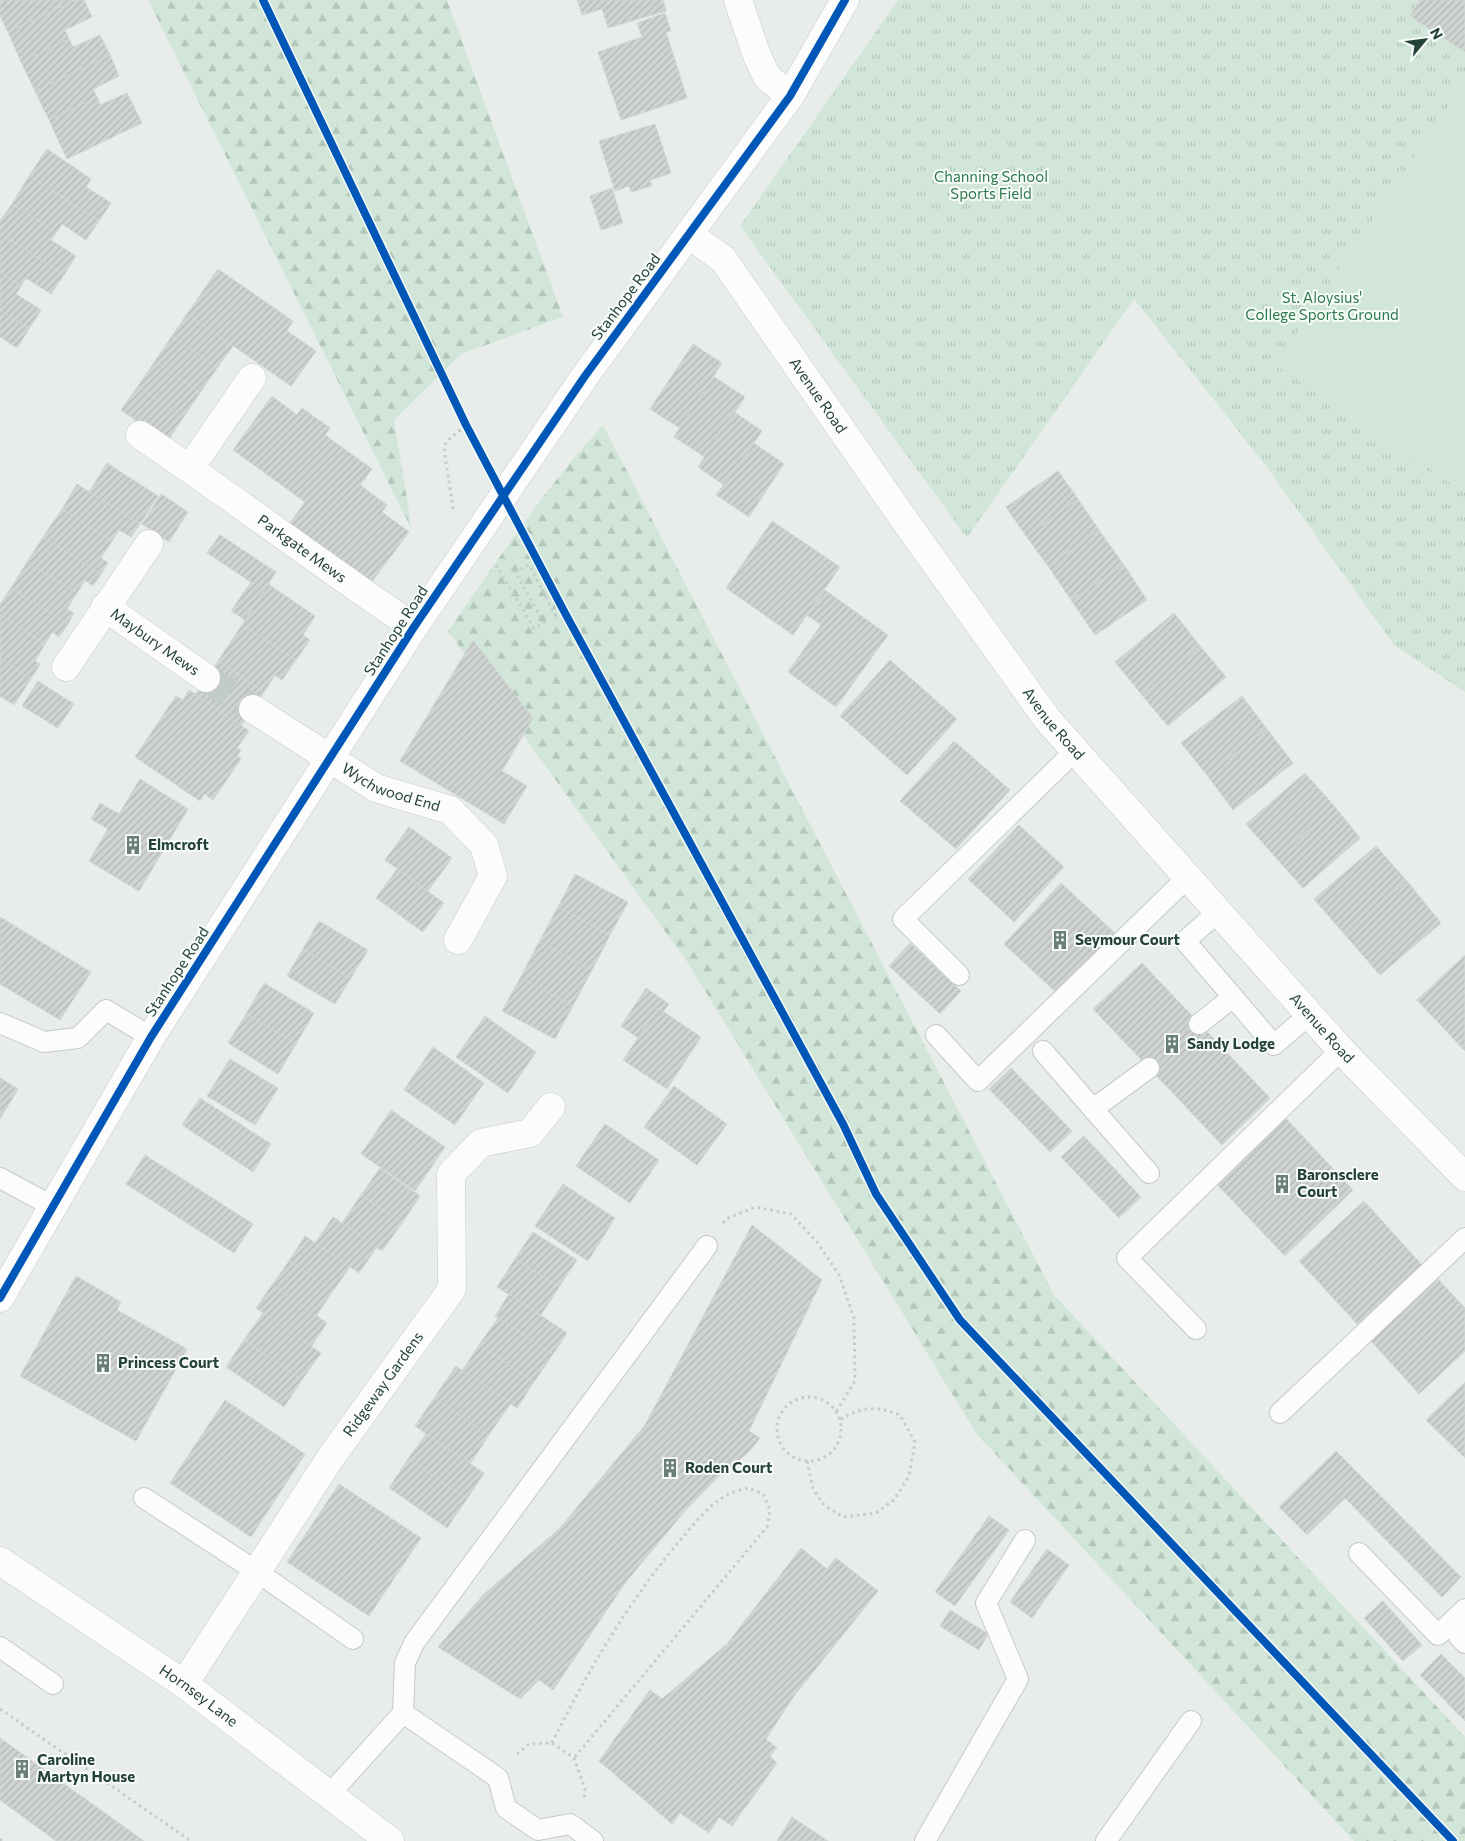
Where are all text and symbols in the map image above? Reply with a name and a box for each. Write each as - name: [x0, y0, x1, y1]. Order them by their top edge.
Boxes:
- north arrow: [1400, 15, 1450, 65]
- text: N: [1427, 25, 1447, 42]
- park label: Channing School Sports Field: [934, 167, 1048, 202]
- street label: Stanhope Road: [587, 250, 664, 343]
- park label: St. Aloysius' College Sports Ground: [1245, 288, 1399, 323]
- street label: Avenue Road: [786, 354, 851, 436]
- street label: Parkgate Mews: [255, 510, 351, 586]
- street label: Stanhope Road: [359, 582, 431, 679]
- street label: Maybury Mews: [108, 604, 204, 679]
- street label: Avenue Road: [1020, 684, 1089, 763]
- street label: Wychwood End: [339, 759, 443, 815]
- building icon: Elmcroft: [122, 834, 144, 856]
- place label: Elmcroft: [148, 835, 209, 853]
- street label: Stanhope Road: [140, 923, 212, 1020]
- building icon: Seymour Court: [1049, 929, 1071, 951]
- place label: Seymour Court: [1075, 930, 1180, 948]
- street label: Avenue Road: [1287, 989, 1359, 1066]
- building icon: Sandy Lodge: [1161, 1033, 1183, 1055]
- place label: Sandy Lodge: [1187, 1034, 1275, 1052]
- place label: Baronsclere Court: [1297, 1165, 1379, 1200]
- building icon: Baronsclere Court: [1271, 1173, 1293, 1195]
- street label: Ridgeway Gardens: [339, 1328, 426, 1440]
- building icon: Princess Court: [92, 1352, 114, 1374]
- place label: Princess Court: [118, 1353, 219, 1371]
- building icon: Roden Court: [659, 1457, 681, 1479]
- place label: Roden Court: [685, 1458, 772, 1476]
- street label: Hornsey Lane: [156, 1660, 242, 1730]
- place label: Caroline Martyn House: [37, 1750, 135, 1785]
- building icon: Caroline Martyn House: [11, 1758, 33, 1780]

